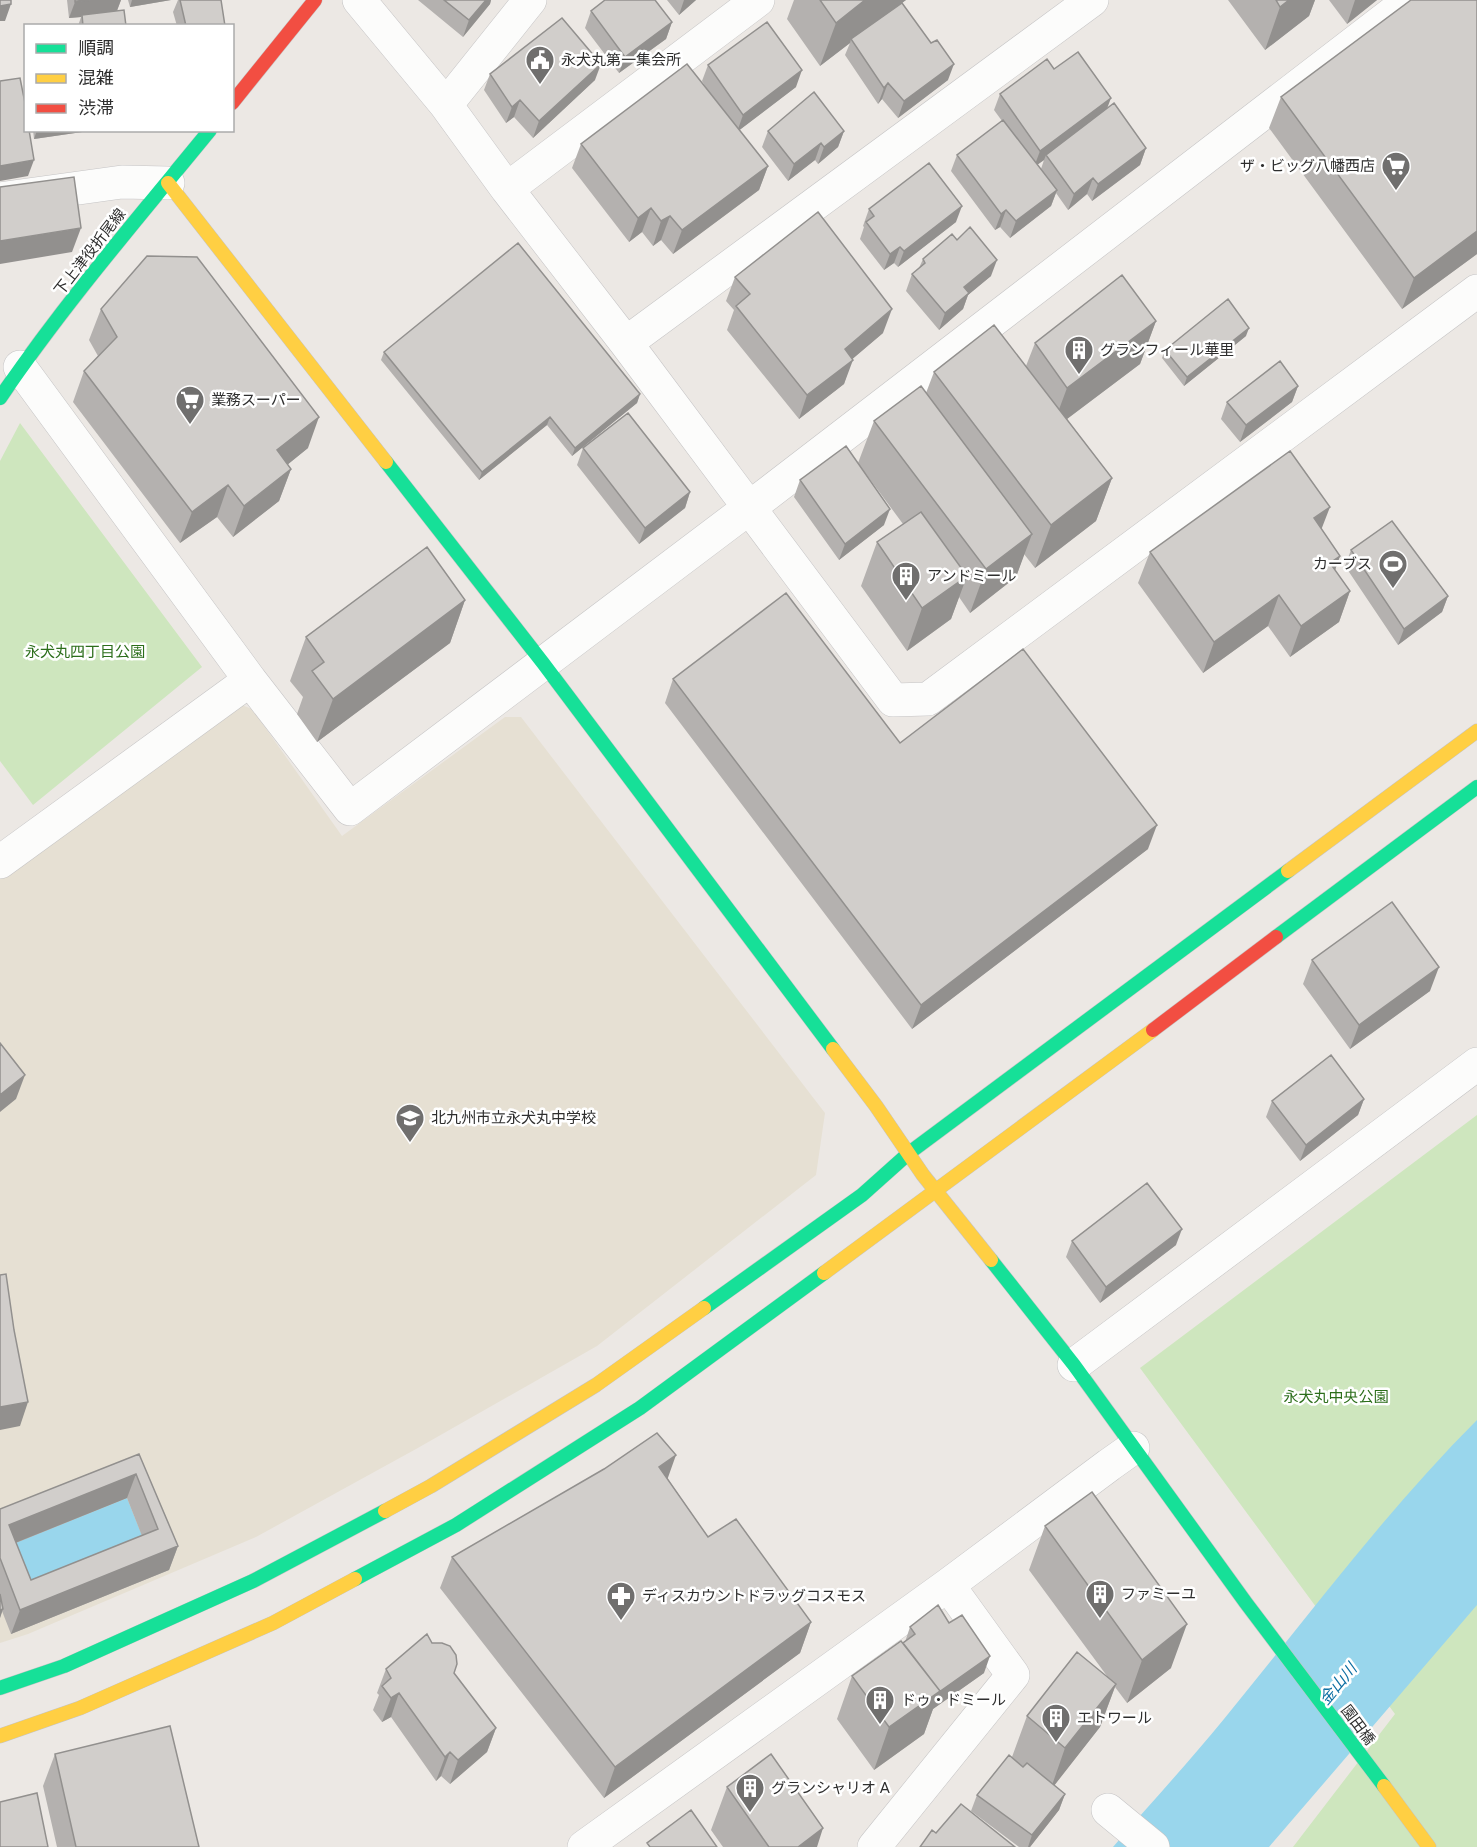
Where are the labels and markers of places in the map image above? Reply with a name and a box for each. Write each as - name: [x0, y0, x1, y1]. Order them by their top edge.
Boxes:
- public building icon: 永犬丸第一集会所: [524, 44, 556, 86]
- place label: 永犬丸第一集会所: [561, 51, 681, 69]
- supermarket icon: ザ・ビッグ八幡西店: [1380, 150, 1412, 192]
- place label: ザ・ビッグ八幡西店: [1240, 157, 1375, 175]
- building icon: グランフィール華里: [1063, 334, 1095, 376]
- place label: グランフィール華里: [1100, 341, 1234, 359]
- supermarket icon: 業務スーパー: [174, 384, 206, 426]
- place label: 業務スーパー: [211, 391, 301, 409]
- sports icon: カーブス: [1377, 548, 1409, 590]
- place label: カーブス: [1313, 555, 1372, 573]
- building icon: アンドミール: [890, 560, 922, 602]
- place label: アンドミール: [927, 567, 1016, 585]
- school or university icon: 北九州市立永犬丸中学校: [394, 1102, 426, 1144]
- place label: 北九州市立永犬丸中学校: [431, 1109, 596, 1127]
- building icon: ファミーユ: [1084, 1578, 1116, 1620]
- pharmacy icon: ディスカウントドラッグコスモス: [605, 1580, 637, 1622]
- place label: ファミーユ: [1121, 1585, 1196, 1603]
- place label: ディスカウントドラッグコスモス: [642, 1587, 866, 1605]
- building icon: ドゥ・ドミール: [864, 1684, 896, 1726]
- place label: ドゥ・ドミール: [901, 1691, 1006, 1709]
- building icon: エトワール: [1040, 1702, 1072, 1744]
- place label: エトワール: [1077, 1709, 1152, 1727]
- building icon: グランシャリオ A: [734, 1772, 766, 1814]
- place label: グランシャリオ A: [771, 1779, 890, 1797]

